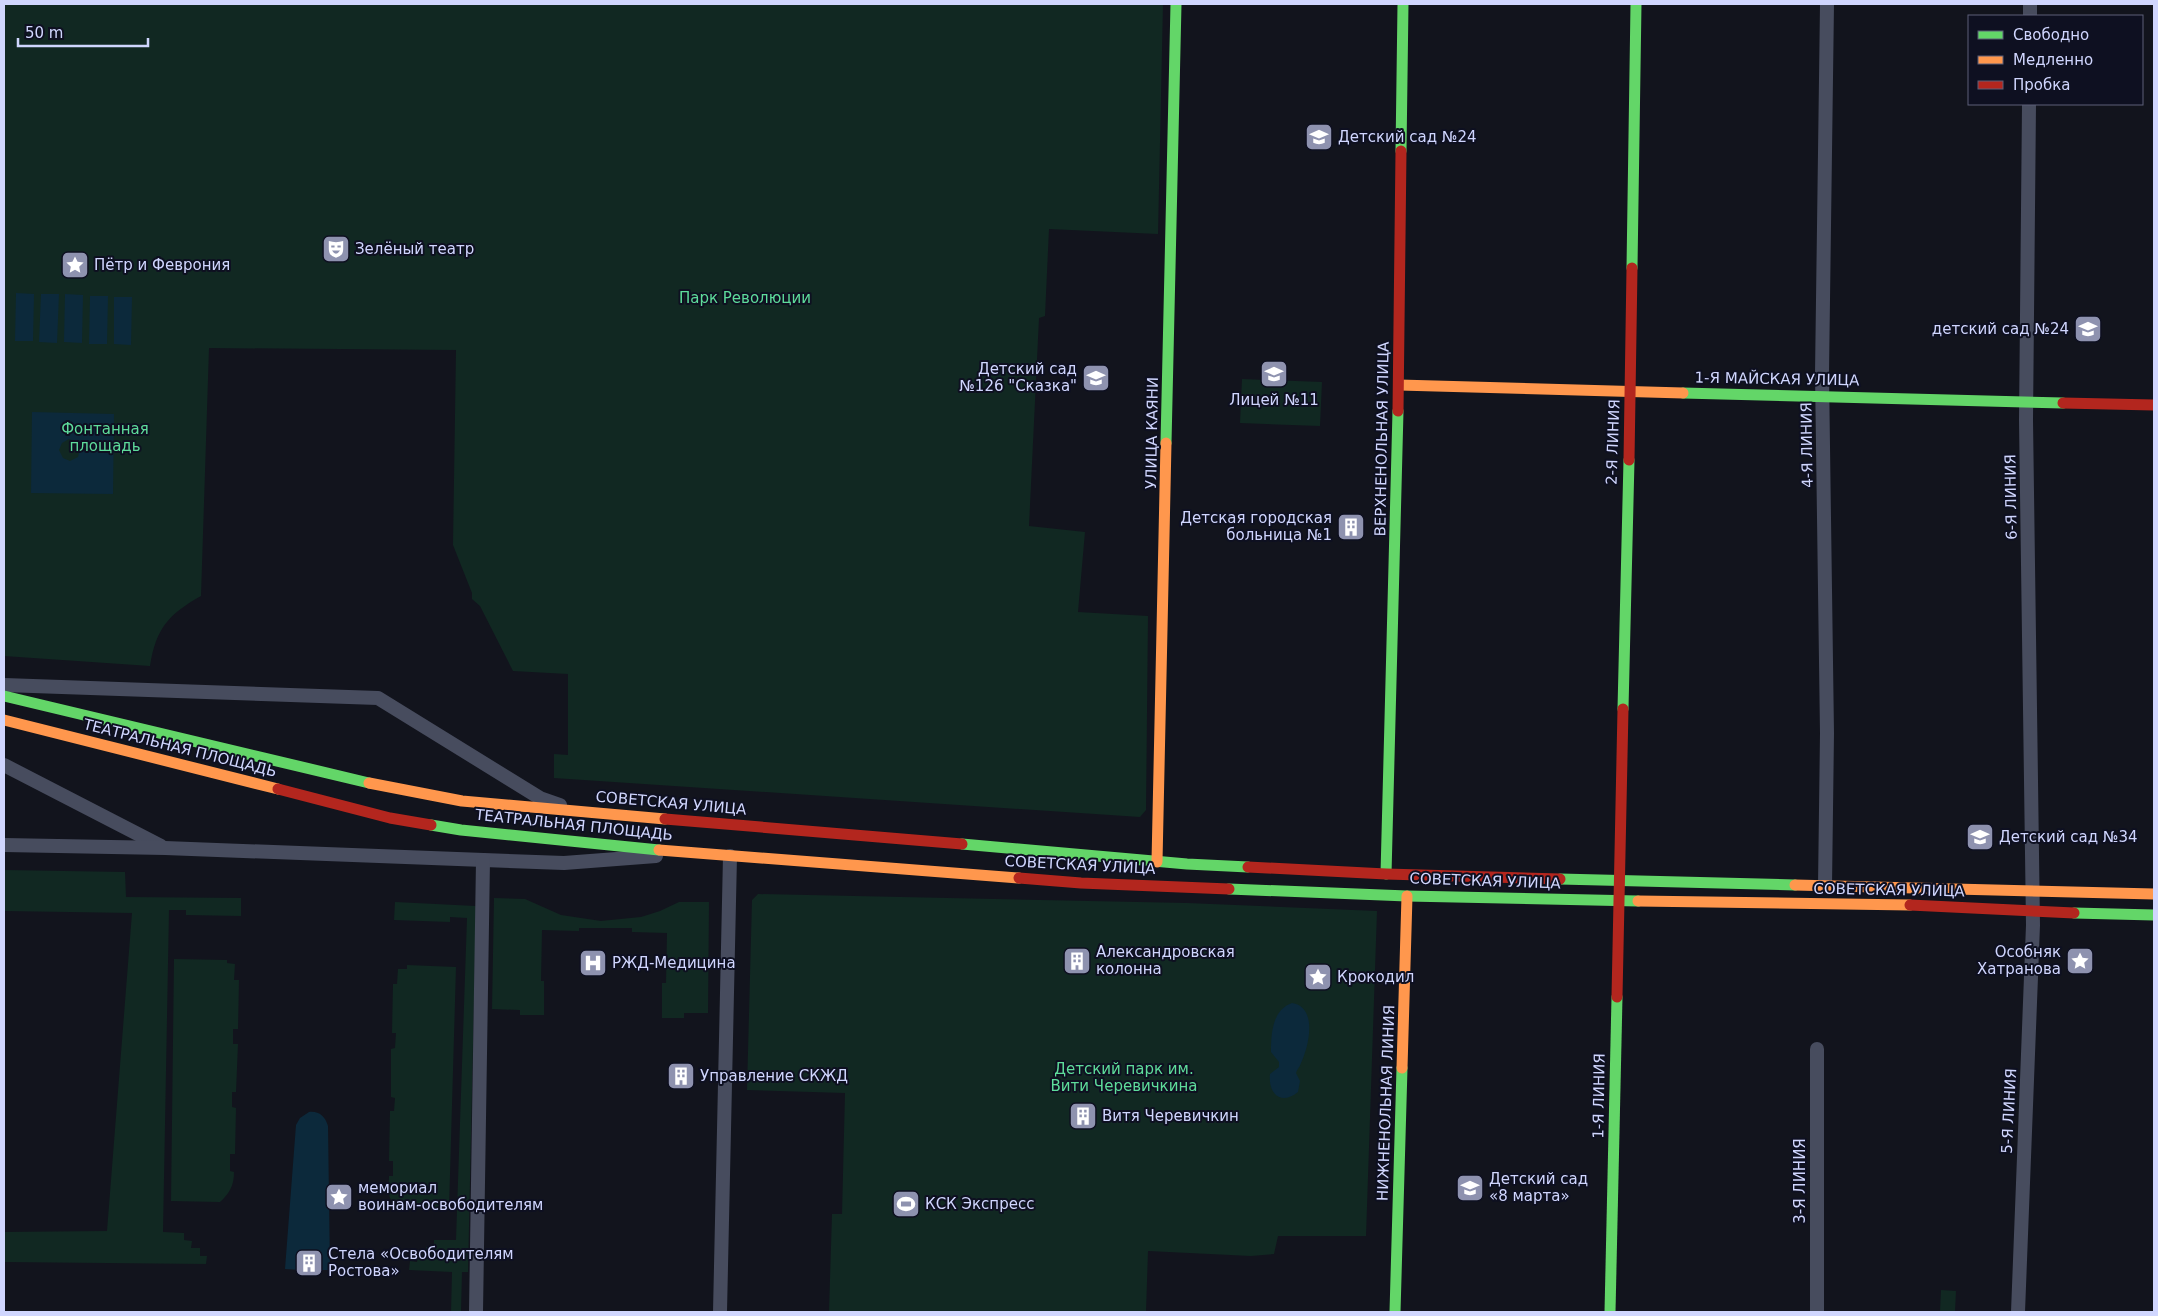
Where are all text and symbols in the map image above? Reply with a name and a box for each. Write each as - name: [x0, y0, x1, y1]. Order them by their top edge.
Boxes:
- scale bar: [18, 15, 148, 47]
- legend: [1968, 15, 2143, 105]
- text: 50 m: [25, 24, 63, 42]
- text: Свободно: [2013, 26, 2089, 44]
- text: Медленно: [2013, 51, 2093, 69]
- text: Пробка: [2013, 76, 2070, 94]
- school or university icon: Детский сад №24: [1304, 122, 1334, 152]
- place label: Детский сад №24: [1338, 128, 1477, 146]
- theatre icon: Зелёный театр: [321, 234, 351, 264]
- place label: Зелёный театр: [355, 240, 474, 258]
- place icon: Пётр и Феврония: [60, 250, 90, 280]
- place label: Пётр и Феврония: [94, 256, 230, 274]
- park label: Парк Революции: [679, 289, 811, 307]
- school or university icon: детский сад №24: [2073, 314, 2103, 344]
- place label: детский сад №24: [1932, 320, 2069, 338]
- street label: ВЕРХНЕНОЛЬНАЯ УЛИЦА: [1371, 341, 1393, 537]
- school or university icon: Лицей №11: [1259, 359, 1289, 389]
- place label: Детский сад №126 "Сказка": [959, 360, 1077, 395]
- school or university icon: Детский сад №126 "Сказка": [1081, 363, 1111, 393]
- street label: 1-Я МАЙСКАЯ УЛИЦА: [1695, 368, 1860, 389]
- street label: УЛИЦА КАЯНИ: [1142, 377, 1162, 489]
- place label: Лицей №11: [1229, 391, 1319, 409]
- street label: 2-Я ЛИНИЯ: [1603, 399, 1623, 485]
- street label: 4-Я ЛИНИЯ: [1797, 402, 1817, 488]
- park label: Фонтанная площадь: [61, 420, 149, 455]
- street label: 6-Я ЛИНИЯ: [2001, 454, 2021, 540]
- place label: Детская городская больница №1: [1180, 509, 1332, 544]
- building icon: Детская городская больница №1: [1336, 512, 1366, 542]
- street label: ТЕАТРАЛЬНАЯ ПЛОЩАДЬ: [80, 715, 279, 781]
- street label: СОВЕТСКАЯ УЛИЦА: [595, 787, 748, 819]
- street label: ТЕАТРАЛЬНАЯ ПЛОЩАДЬ: [473, 806, 674, 844]
- school or university icon: Детский сад №34: [1965, 822, 1995, 852]
- place label: Детский сад №34: [1999, 828, 2138, 846]
- street label: СОВЕТСКАЯ УЛИЦА: [1004, 852, 1157, 878]
- street label: СОВЕТСКАЯ УЛИЦА: [1409, 869, 1562, 893]
- street label: СОВЕТСКАЯ УЛИЦА: [1813, 880, 1966, 900]
- place label: Александровская колонна: [1096, 943, 1235, 978]
- place label: Особняк Хатранова: [1977, 943, 2061, 978]
- building icon: Александровская колонна: [1062, 946, 1092, 976]
- place icon: Особняк Хатранова: [2065, 946, 2095, 976]
- hospital icon: РЖД-Медицина: [578, 948, 608, 978]
- place label: РЖД-Медицина: [612, 954, 736, 972]
- place icon: Крокодил: [1303, 962, 1333, 992]
- place label: Крокодил: [1337, 968, 1414, 986]
- street label: НИЖНЕНОЛЬНАЯ ЛИНИЯ: [1374, 1005, 1398, 1201]
- street label: 1-Я ЛИНИЯ: [1589, 1053, 1609, 1139]
- park label: Детский парк им. Вити Черевичкина: [1051, 1060, 1197, 1095]
- building icon: Управление СКЖД: [666, 1061, 696, 1091]
- place label: Управление СКЖД: [700, 1067, 848, 1085]
- street label: 5-Я ЛИНИЯ: [1998, 1068, 2020, 1154]
- building icon: Витя Черевичкин: [1068, 1101, 1098, 1131]
- place label: Витя Черевичкин: [1102, 1107, 1239, 1125]
- street label: 3-Я ЛИНИЯ: [1791, 1138, 1809, 1224]
- place label: Детский сад «8 марта»: [1489, 1170, 1588, 1205]
- school or university icon: Детский сад «8 марта»: [1455, 1173, 1485, 1203]
- place label: мемориал воинам-освободителям: [358, 1179, 543, 1214]
- place icon: мемориал воинам-освободителям: [324, 1182, 354, 1212]
- sports icon: КСК Экспресс: [891, 1189, 921, 1219]
- place label: КСК Экспресс: [925, 1195, 1034, 1213]
- place label: Стела «Освободителям Ростова»: [328, 1245, 514, 1280]
- building icon: Стела «Освободителям Ростова»: [294, 1248, 324, 1278]

